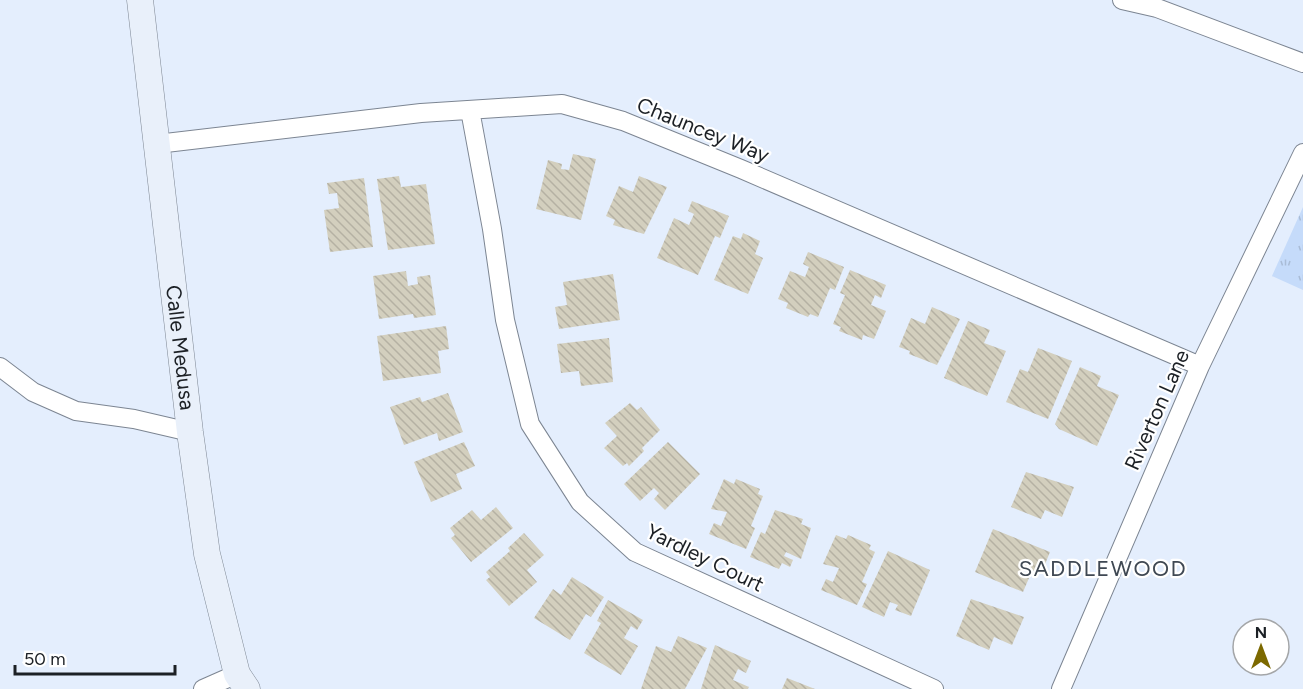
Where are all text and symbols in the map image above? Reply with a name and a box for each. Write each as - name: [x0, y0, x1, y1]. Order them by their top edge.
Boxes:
- street label: Chauncey Way: [633, 92, 773, 167]
- street label: Calle Medusa: [161, 284, 200, 411]
- street label: Riverton Lane: [1119, 346, 1194, 474]
- street label: Yardley Court: [642, 518, 768, 597]
- district label: SADDLEWOOD: [1019, 555, 1187, 582]
- north arrow: [1231, 617, 1291, 677]
- text: N: [1255, 623, 1267, 642]
- scale bar: [15, 638, 176, 676]
- text: 50 m: [24, 648, 66, 670]

